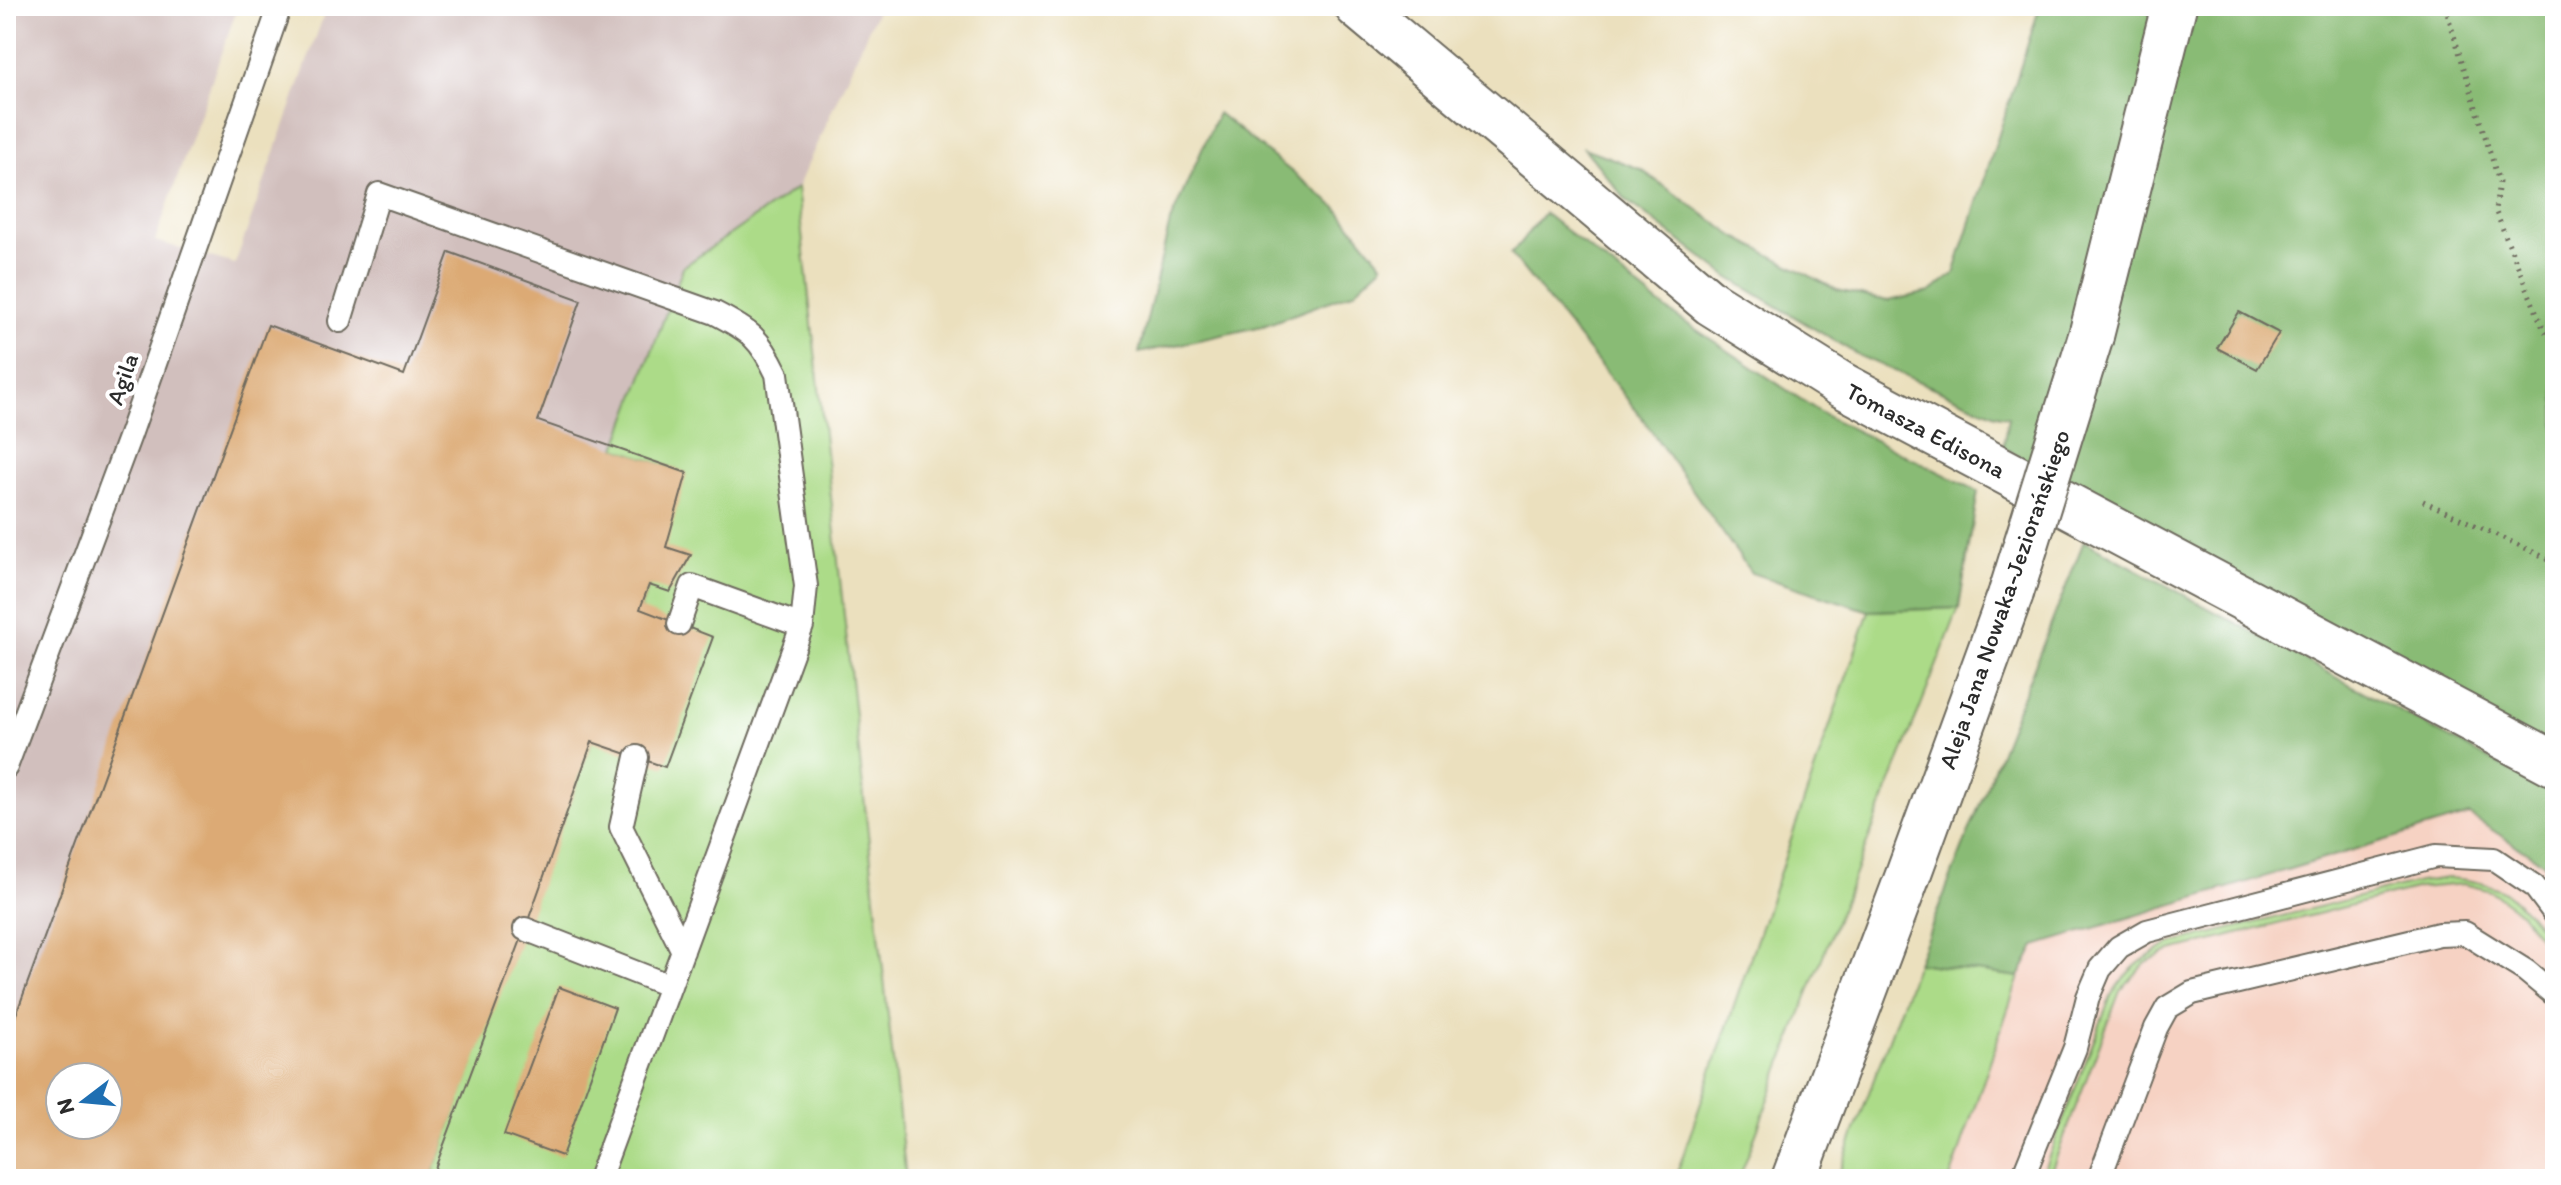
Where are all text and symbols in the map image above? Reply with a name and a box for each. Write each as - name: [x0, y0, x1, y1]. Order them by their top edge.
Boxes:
- street label: Agila: [100, 349, 144, 409]
- street label: Tomasza Edisona: [1841, 375, 2012, 484]
- street label: Aleja Jana Nowaka-Jeziorańskiego: [1932, 426, 2076, 772]
- north arrow: [44, 1061, 124, 1141]
- text: N: [50, 1096, 80, 1117]

